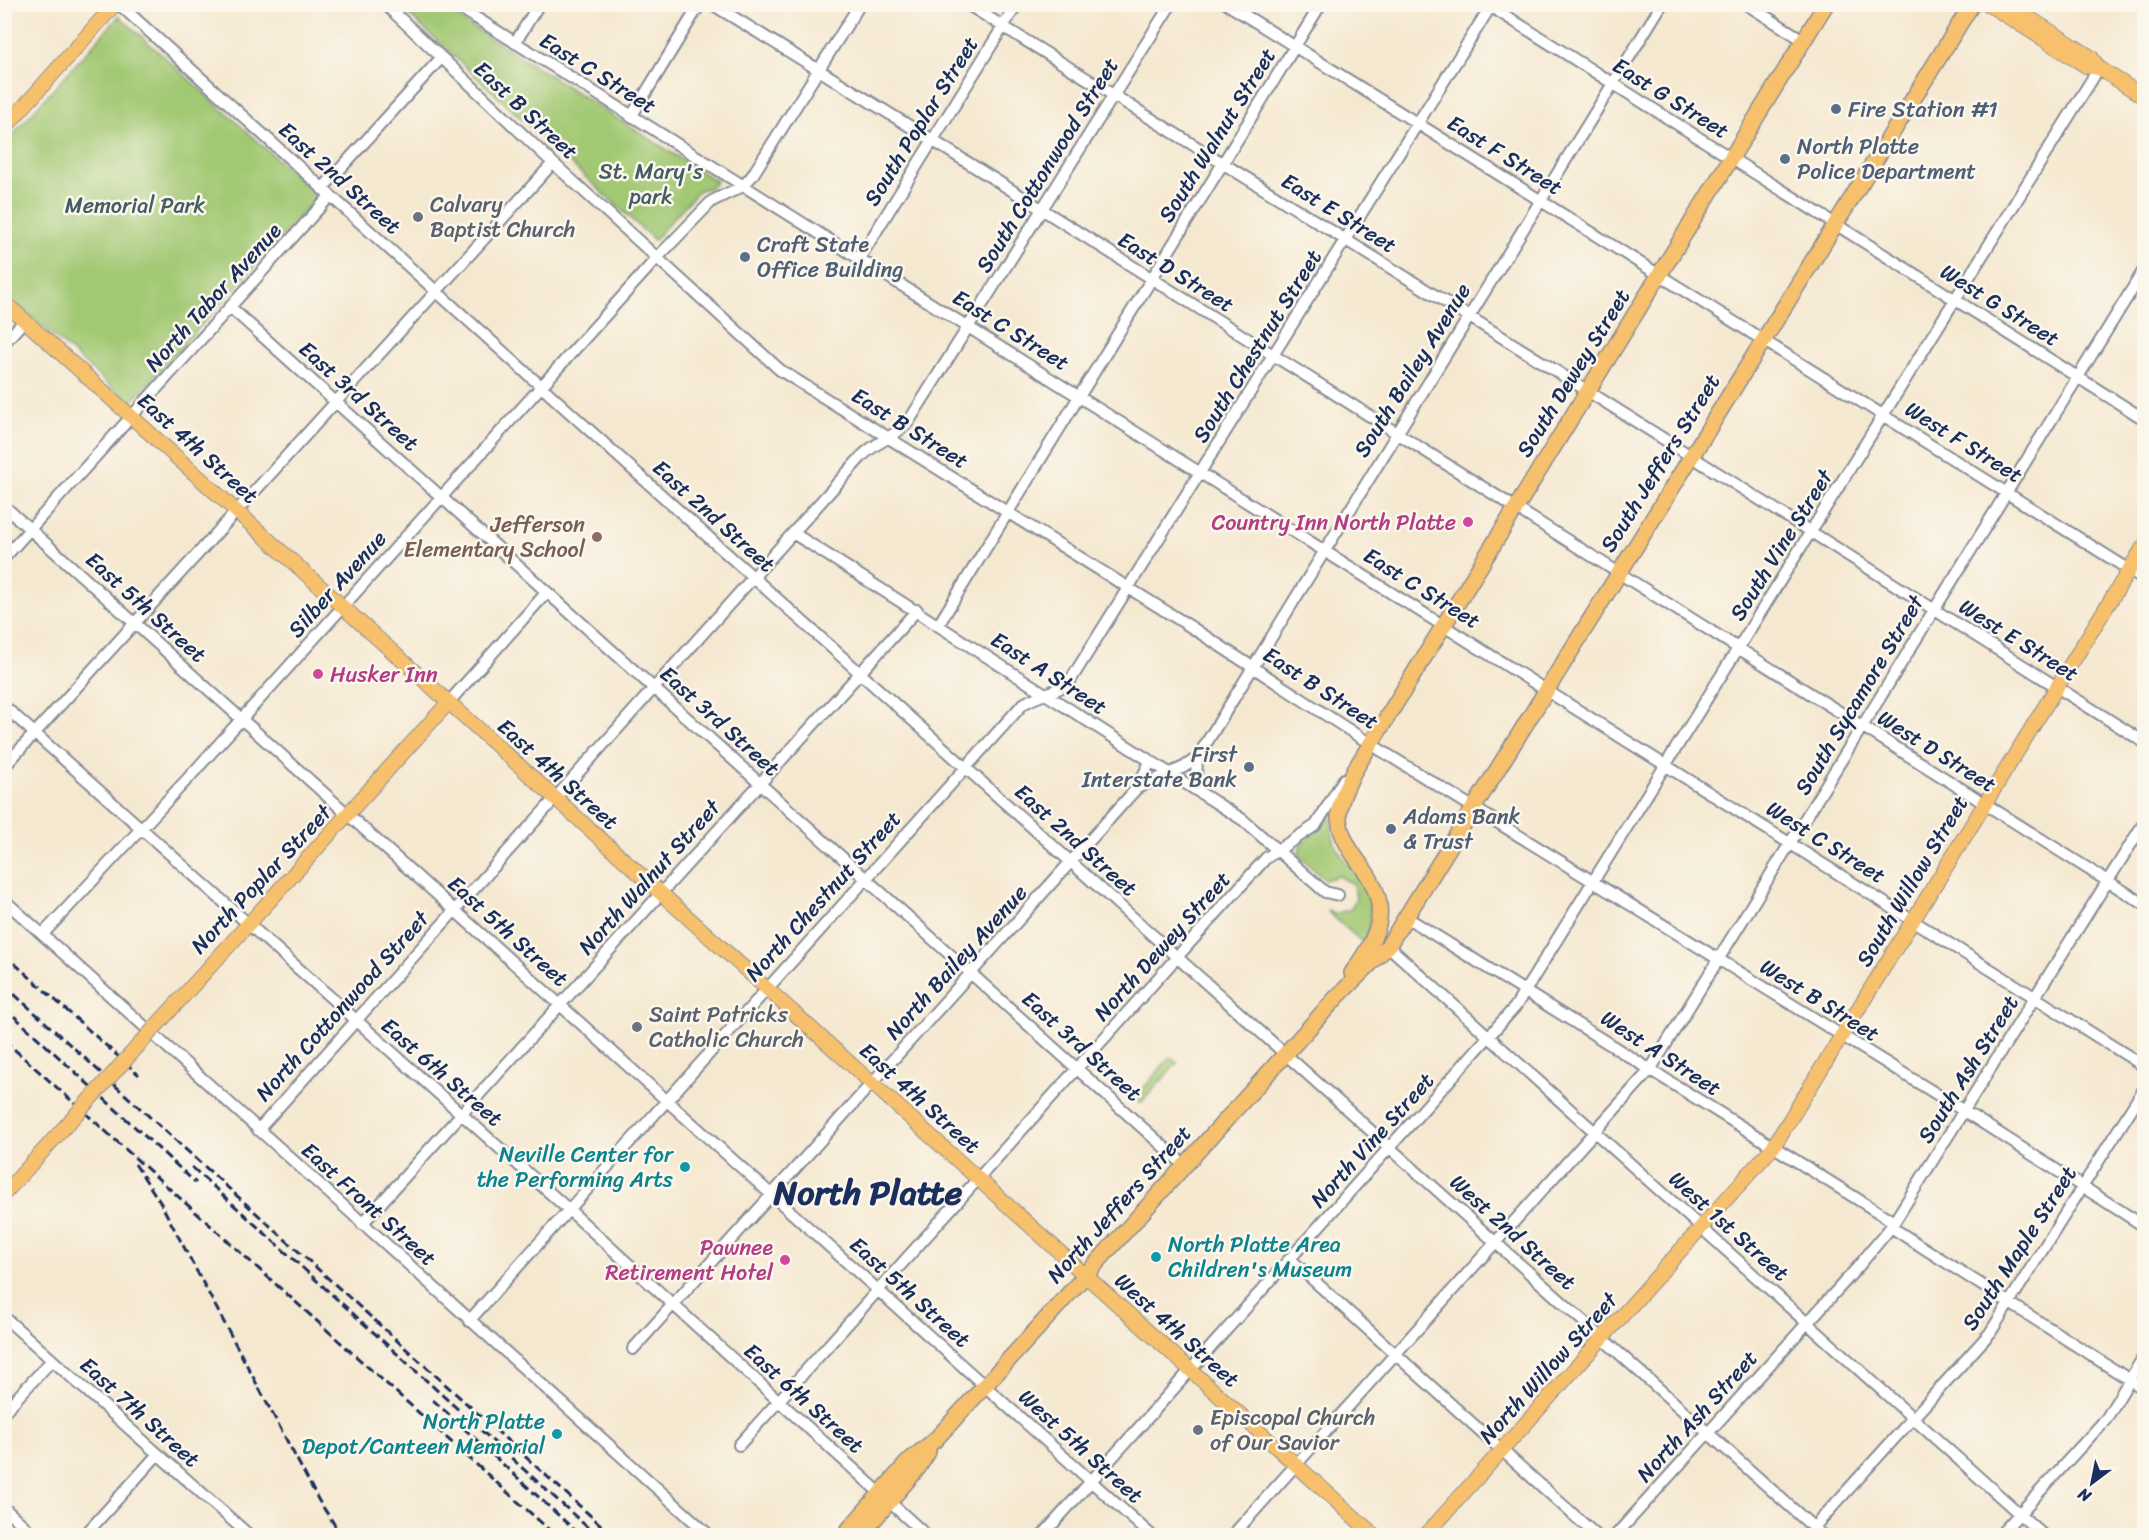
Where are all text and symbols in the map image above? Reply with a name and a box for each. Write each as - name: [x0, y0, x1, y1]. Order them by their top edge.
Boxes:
- street label: East C Street: [532, 21, 665, 125]
- street label: South Poplar Street: [853, 28, 989, 214]
- street label: South Walnut Street: [1147, 39, 1287, 230]
- street label: East G Street: [1605, 46, 1738, 150]
- street label: South Cottonwood Street: [965, 49, 1129, 281]
- street label: East B Street: [464, 51, 588, 170]
- place label: Fire Station #1: [1848, 90, 1998, 129]
- marker: Fire Station #1: [1829, 102, 1843, 116]
- street label: East F Street: [1439, 104, 1571, 206]
- street label: East 2nd Street: [269, 112, 411, 245]
- place label: North Platte Police Department: [1797, 127, 1976, 191]
- park label: St. Mary's park: [599, 152, 704, 216]
- marker: North Platte Police Department: [1778, 152, 1792, 166]
- street label: East E Street: [1273, 162, 1405, 264]
- place label: Calvary Baptist Church: [430, 185, 575, 249]
- park label: Memorial Park: [65, 186, 206, 225]
- marker: Calvary Baptist Church: [411, 210, 425, 224]
- street label: North Tabor Avenue: [135, 213, 292, 381]
- street label: East D Street: [1110, 221, 1242, 324]
- place label: Craft State Office Building: [757, 225, 903, 289]
- street label: South Chestnut Street: [1182, 241, 1333, 451]
- marker: Craft State Office Building: [738, 250, 752, 264]
- street label: West G Street: [1932, 253, 2068, 358]
- street label: South Bailey Avenue: [1342, 275, 1482, 465]
- street label: East C Street: [945, 278, 1078, 382]
- street label: South Dewey Street: [1505, 281, 1641, 465]
- street label: East 3rd Street: [290, 331, 429, 462]
- street label: South Jeffers Street: [1589, 365, 1731, 560]
- street label: East B Street: [844, 376, 977, 480]
- street label: East 4th Street: [128, 382, 268, 514]
- street label: West F Street: [1897, 390, 2031, 494]
- street label: East 2nd Street: [643, 450, 785, 583]
- street label: South Vine Street: [1719, 460, 1844, 629]
- place label: Country Inn North Platte: [1211, 503, 1456, 542]
- place label: Jefferson Elementary School: [403, 505, 586, 569]
- marker: Country Inn North Platte: [1461, 515, 1475, 529]
- street label: Silber Avenue: [278, 521, 396, 647]
- marker: Jefferson Elementary School: [590, 530, 604, 544]
- street label: East C Street: [1356, 536, 1489, 640]
- street label: East 5th Street: [76, 541, 216, 673]
- street label: South Sycamore Street: [1784, 586, 1935, 803]
- street label: West E Street: [1951, 588, 2087, 693]
- street label: East A Street: [983, 621, 1116, 726]
- street label: East B Street: [1255, 636, 1387, 741]
- place label: Husker Inn: [330, 655, 438, 694]
- street label: East 3rd Street: [651, 656, 790, 787]
- marker: Husker Inn: [311, 667, 325, 681]
- street label: West D Street: [1870, 699, 2005, 803]
- street label: East 4th Street: [488, 708, 628, 840]
- place label: First Interstate Bank: [1081, 735, 1238, 799]
- marker: First Interstate Bank: [1242, 760, 1256, 774]
- street label: East 2nd Street: [1005, 774, 1147, 907]
- street label: South Willow Street: [1845, 787, 1979, 975]
- street label: North Walnut Street: [568, 789, 731, 964]
- street label: West C Street: [1758, 790, 1894, 895]
- street label: North Poplar Street: [181, 794, 342, 963]
- place label: Adams Bank & Trust: [1402, 797, 1520, 861]
- street label: North Chestnut Street: [735, 801, 911, 991]
- marker: Adams Bank & Trust: [1384, 822, 1398, 836]
- street label: North Dewey Street: [1083, 861, 1241, 1030]
- street label: East 5th Street: [438, 865, 578, 997]
- street label: North Bailey Avenue: [875, 875, 1037, 1049]
- street label: North Cottonwood Street: [245, 901, 440, 1111]
- street label: West B Street: [1752, 948, 1888, 1053]
- street label: East 3rd Street: [1013, 981, 1152, 1112]
- street label: South Ash Street: [1907, 987, 2030, 1151]
- place label: Saint Patricks Catholic Church: [649, 995, 804, 1059]
- street label: West A Street: [1593, 999, 1730, 1107]
- street label: East 6th Street: [372, 1007, 512, 1137]
- marker: Saint Patricks Catholic Church: [630, 1020, 644, 1034]
- street label: East 4th Street: [850, 1032, 990, 1164]
- street label: North Vine Street: [1300, 1063, 1444, 1217]
- street label: North Jeffers Street: [1037, 1115, 1202, 1292]
- street label: East Front Street: [292, 1132, 446, 1276]
- place label: Neville Center for the Performing Arts: [477, 1135, 675, 1199]
- street label: South Maple Street: [1951, 1157, 2087, 1338]
- marker: Neville Center for the Performing Arts: [678, 1160, 692, 1174]
- street label: West 1st Street: [1659, 1161, 1799, 1292]
- district label: North Platte: [773, 1163, 963, 1223]
- street label: West 2nd Street: [1440, 1164, 1586, 1300]
- place label: North Platte Area Children's Museum: [1168, 1225, 1352, 1289]
- street label: East 5th Street: [840, 1226, 980, 1358]
- place label: Pawnee Retirement Hotel: [605, 1228, 774, 1292]
- marker: North Platte Area Children's Museum: [1149, 1250, 1163, 1264]
- marker: Pawnee Retirement Hotel: [778, 1253, 792, 1267]
- street label: West 4th Street: [1105, 1263, 1249, 1398]
- street label: North Willow Street: [1469, 1282, 1628, 1453]
- street label: East 6th Street: [734, 1333, 874, 1464]
- street label: North Ash Street: [1626, 1340, 1768, 1491]
- street label: East 7th Street: [70, 1347, 210, 1478]
- street label: West 5th Street: [1009, 1379, 1153, 1514]
- place label: Episcopal Church of Our Savior: [1210, 1398, 1375, 1462]
- place label: North Platte Depot/Canteen Memorial: [302, 1402, 546, 1466]
- marker: Episcopal Church of Our Savior: [1191, 1423, 1205, 1437]
- marker: North Platte Depot/Canteen Memorial: [550, 1427, 564, 1441]
- north arrow: [2062, 1453, 2122, 1513]
- text: N: [2071, 1480, 2098, 1511]

